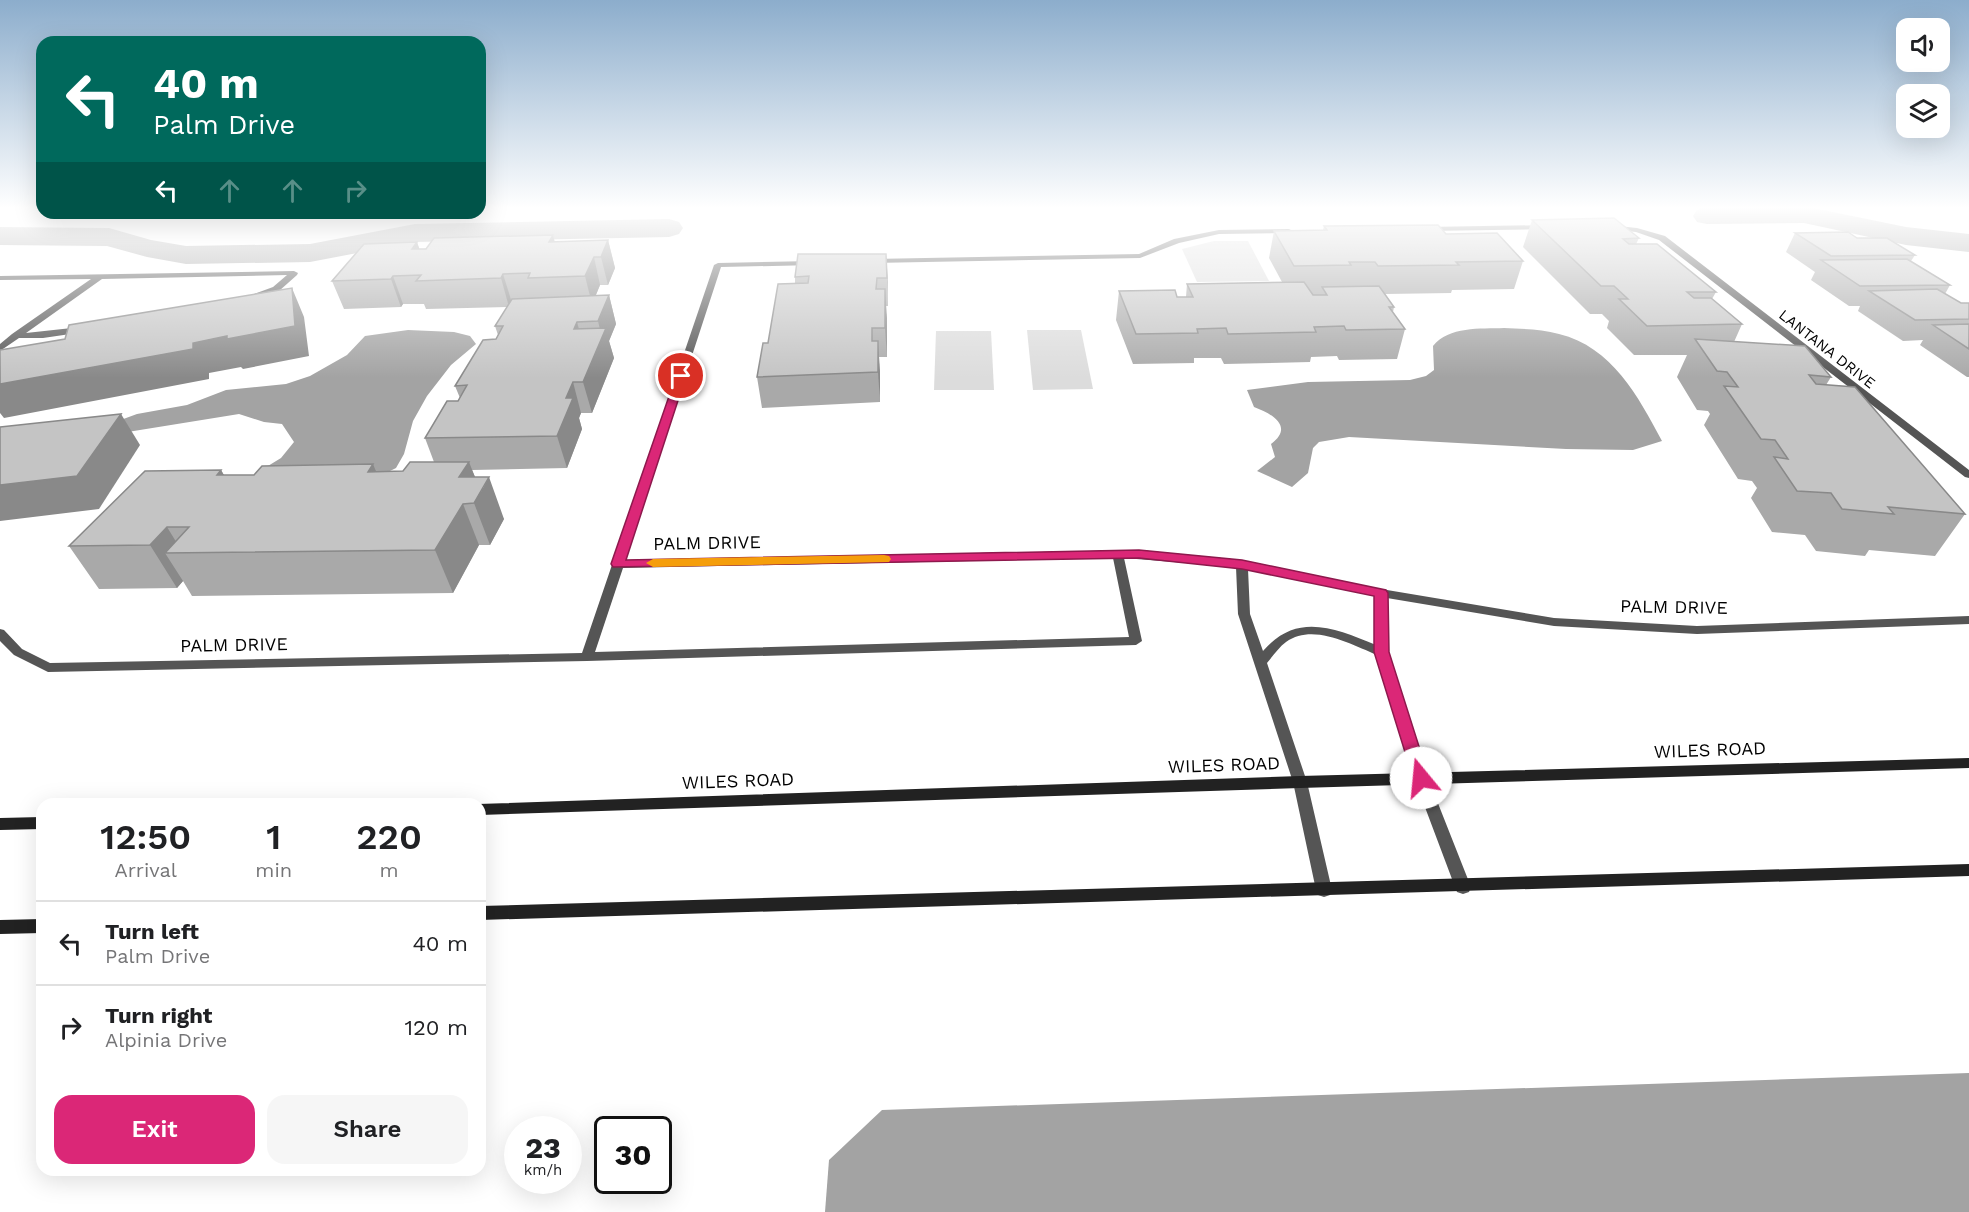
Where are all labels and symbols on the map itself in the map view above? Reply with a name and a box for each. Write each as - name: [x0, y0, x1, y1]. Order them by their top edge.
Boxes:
- street label: LANTANA DRIVE: [1775, 306, 1879, 392]
- pin: [655, 350, 706, 401]
- street label: PALM DRIVE: [653, 531, 761, 554]
- street label: PALM DRIVE: [1620, 595, 1728, 618]
- street label: PALM DRIVE: [180, 633, 288, 656]
- street label: WILES ROAD: [1653, 737, 1766, 762]
- position arrow: [1389, 746, 1453, 810]
- street label: WILES ROAD: [1167, 752, 1280, 777]
- street label: WILES ROAD: [681, 768, 794, 793]
- speed limit sign: 30: [594, 1116, 672, 1194]

